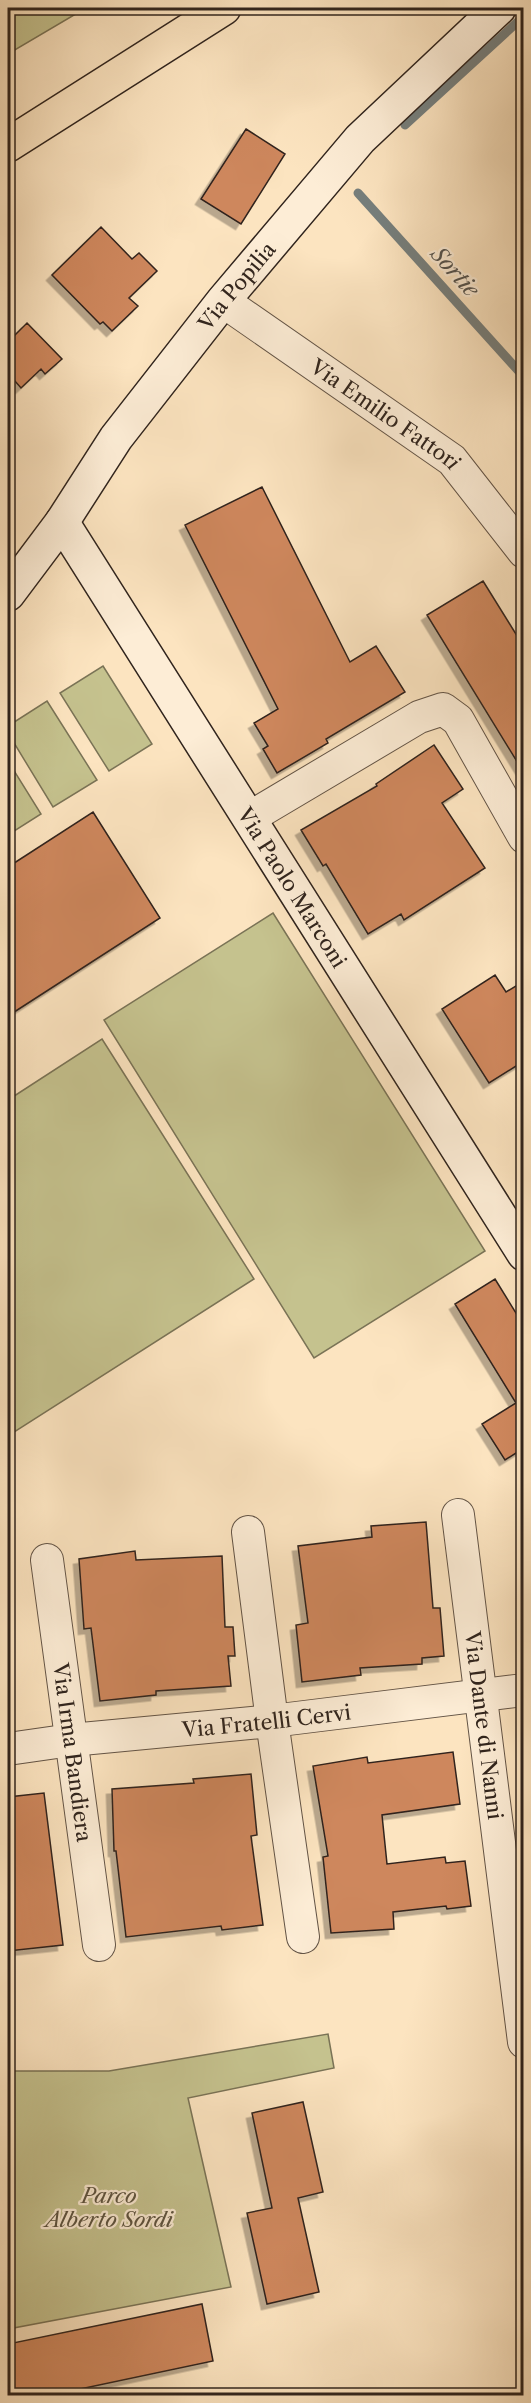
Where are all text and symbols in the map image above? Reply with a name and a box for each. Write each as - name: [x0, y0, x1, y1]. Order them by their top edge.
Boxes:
- street label: Via Popilia: [192, 236, 281, 336]
- water label: Sortie: [424, 240, 486, 304]
- street label: Via Emilio Fattori: [305, 353, 466, 474]
- street label: Via Paolo Marconi: [232, 802, 352, 972]
- street label: Via Dante di Nanni: [460, 1629, 509, 1821]
- street label: Via Irma Bandiera: [48, 1660, 98, 1844]
- street label: Via Fratelli Cervi: [180, 1699, 352, 1742]
- park label: Parco Alberto Sordi: [42, 2183, 174, 2232]

